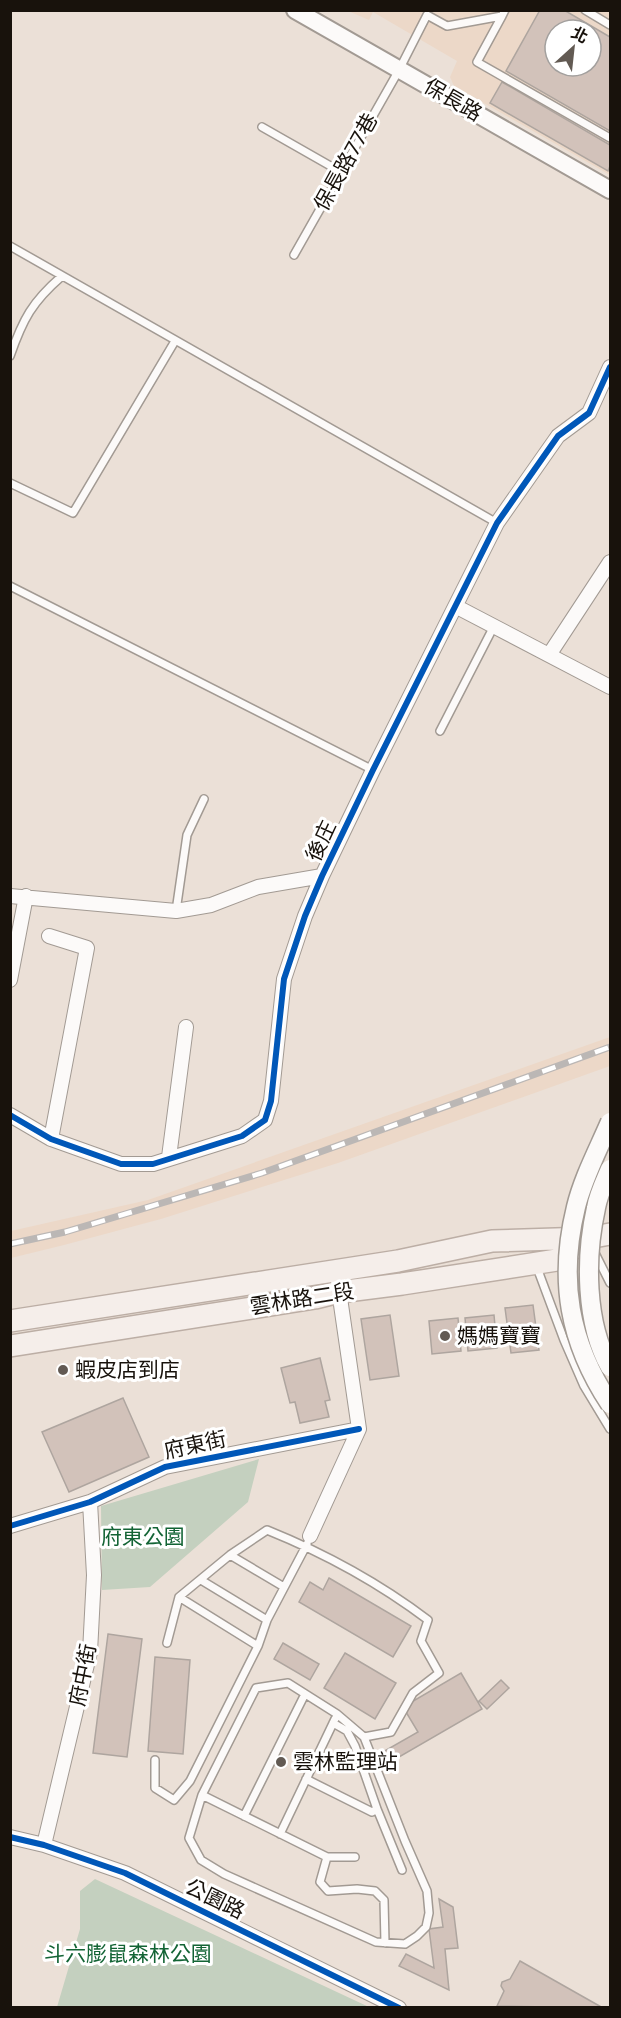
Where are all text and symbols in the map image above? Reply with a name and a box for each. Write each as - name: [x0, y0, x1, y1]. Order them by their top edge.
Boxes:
- north arrow: [543, 18, 603, 78]
- text: 北: [568, 23, 591, 47]
- street label: 保長路: [420, 74, 486, 126]
- street label: 保長路77巷: [309, 109, 383, 215]
- street label: 後庄: [301, 817, 341, 865]
- street label: 雲林路二段: [248, 1279, 356, 1319]
- place label: 媽媽寶寶: [457, 1324, 541, 1348]
- marker: 媽媽寶寶: [438, 1329, 452, 1343]
- place label: 蝦皮店到店: [75, 1358, 180, 1382]
- marker: 蝦皮店到店: [56, 1363, 70, 1377]
- street label: 府東街: [162, 1427, 228, 1463]
- park label: 府東公園: [101, 1525, 185, 1549]
- street label: 府中街: [65, 1642, 101, 1708]
- place label: 雲林監理站: [293, 1750, 398, 1774]
- marker: 雲林監理站: [274, 1755, 288, 1769]
- street label: 公園路: [181, 1874, 249, 1924]
- park label: 斗六膨鼠森林公園: [44, 1942, 212, 1966]

